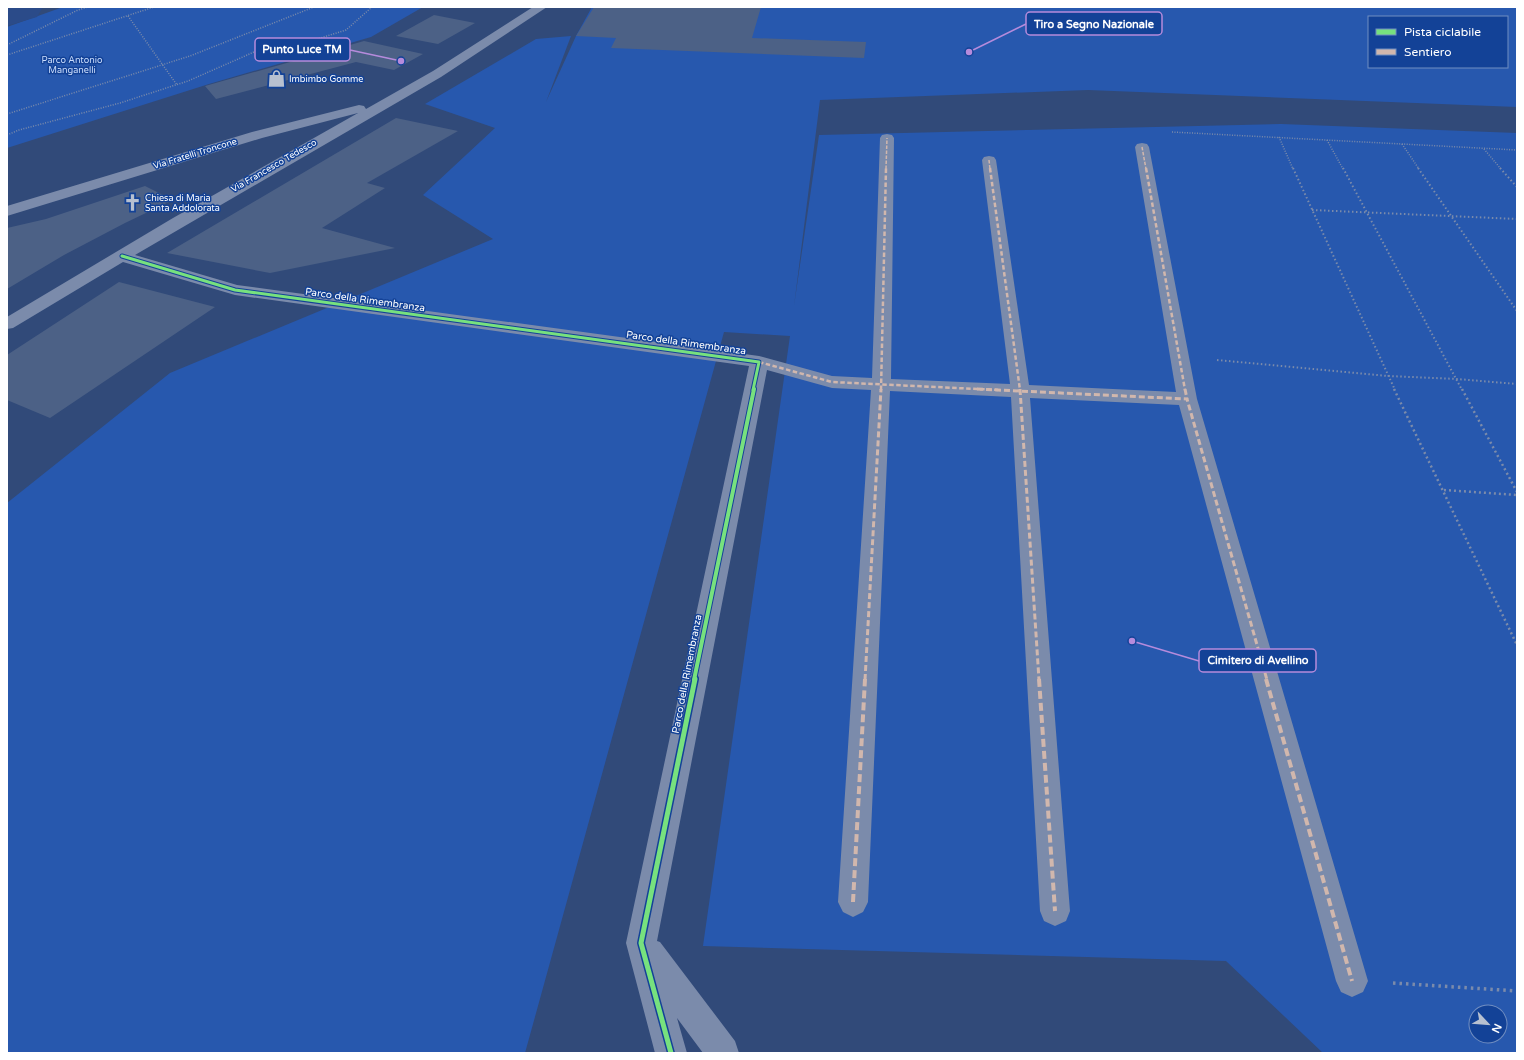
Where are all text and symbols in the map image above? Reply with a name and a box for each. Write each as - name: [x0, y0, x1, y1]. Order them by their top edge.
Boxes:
- callout: Tiro a Segno Nazionale: [1026, 12, 1162, 35]
- legend: [1368, 16, 1508, 68]
- text: Tiro a Segno Nazionale: [1033, 18, 1155, 32]
- text: Pista ciclabile: [1404, 25, 1481, 39]
- callout: Punto Luce TM: [255, 38, 350, 61]
- text: Punto Luce TM: [262, 43, 342, 56]
- text: Sentiero: [1404, 45, 1451, 59]
- park label: Parco Antonio Manganelli: [42, 55, 103, 76]
- shop icon: Imbimbo Gomme: [266, 69, 286, 89]
- place label: Imbimbo Gomme: [289, 74, 363, 85]
- street label: Via Fratelli Troncone: [152, 136, 238, 172]
- street label: Via Francesco Tedesco: [229, 137, 319, 195]
- church icon: Chiesa di Maria Santa Addolorata: [122, 193, 142, 213]
- place label: Chiesa di Maria Santa Addolorata: [145, 193, 220, 214]
- street label: Parco della Rimembranza: [304, 286, 426, 314]
- street label: Parco della Rimembranza: [625, 329, 747, 357]
- street label: Parco della Rimembranza: [670, 613, 704, 735]
- callout: Cimitero di Avellino: [1199, 649, 1316, 672]
- text: Cimitero di Avellino: [1207, 654, 1309, 667]
- north arrow: [1468, 1004, 1508, 1044]
- text: N: [1489, 1021, 1504, 1035]

